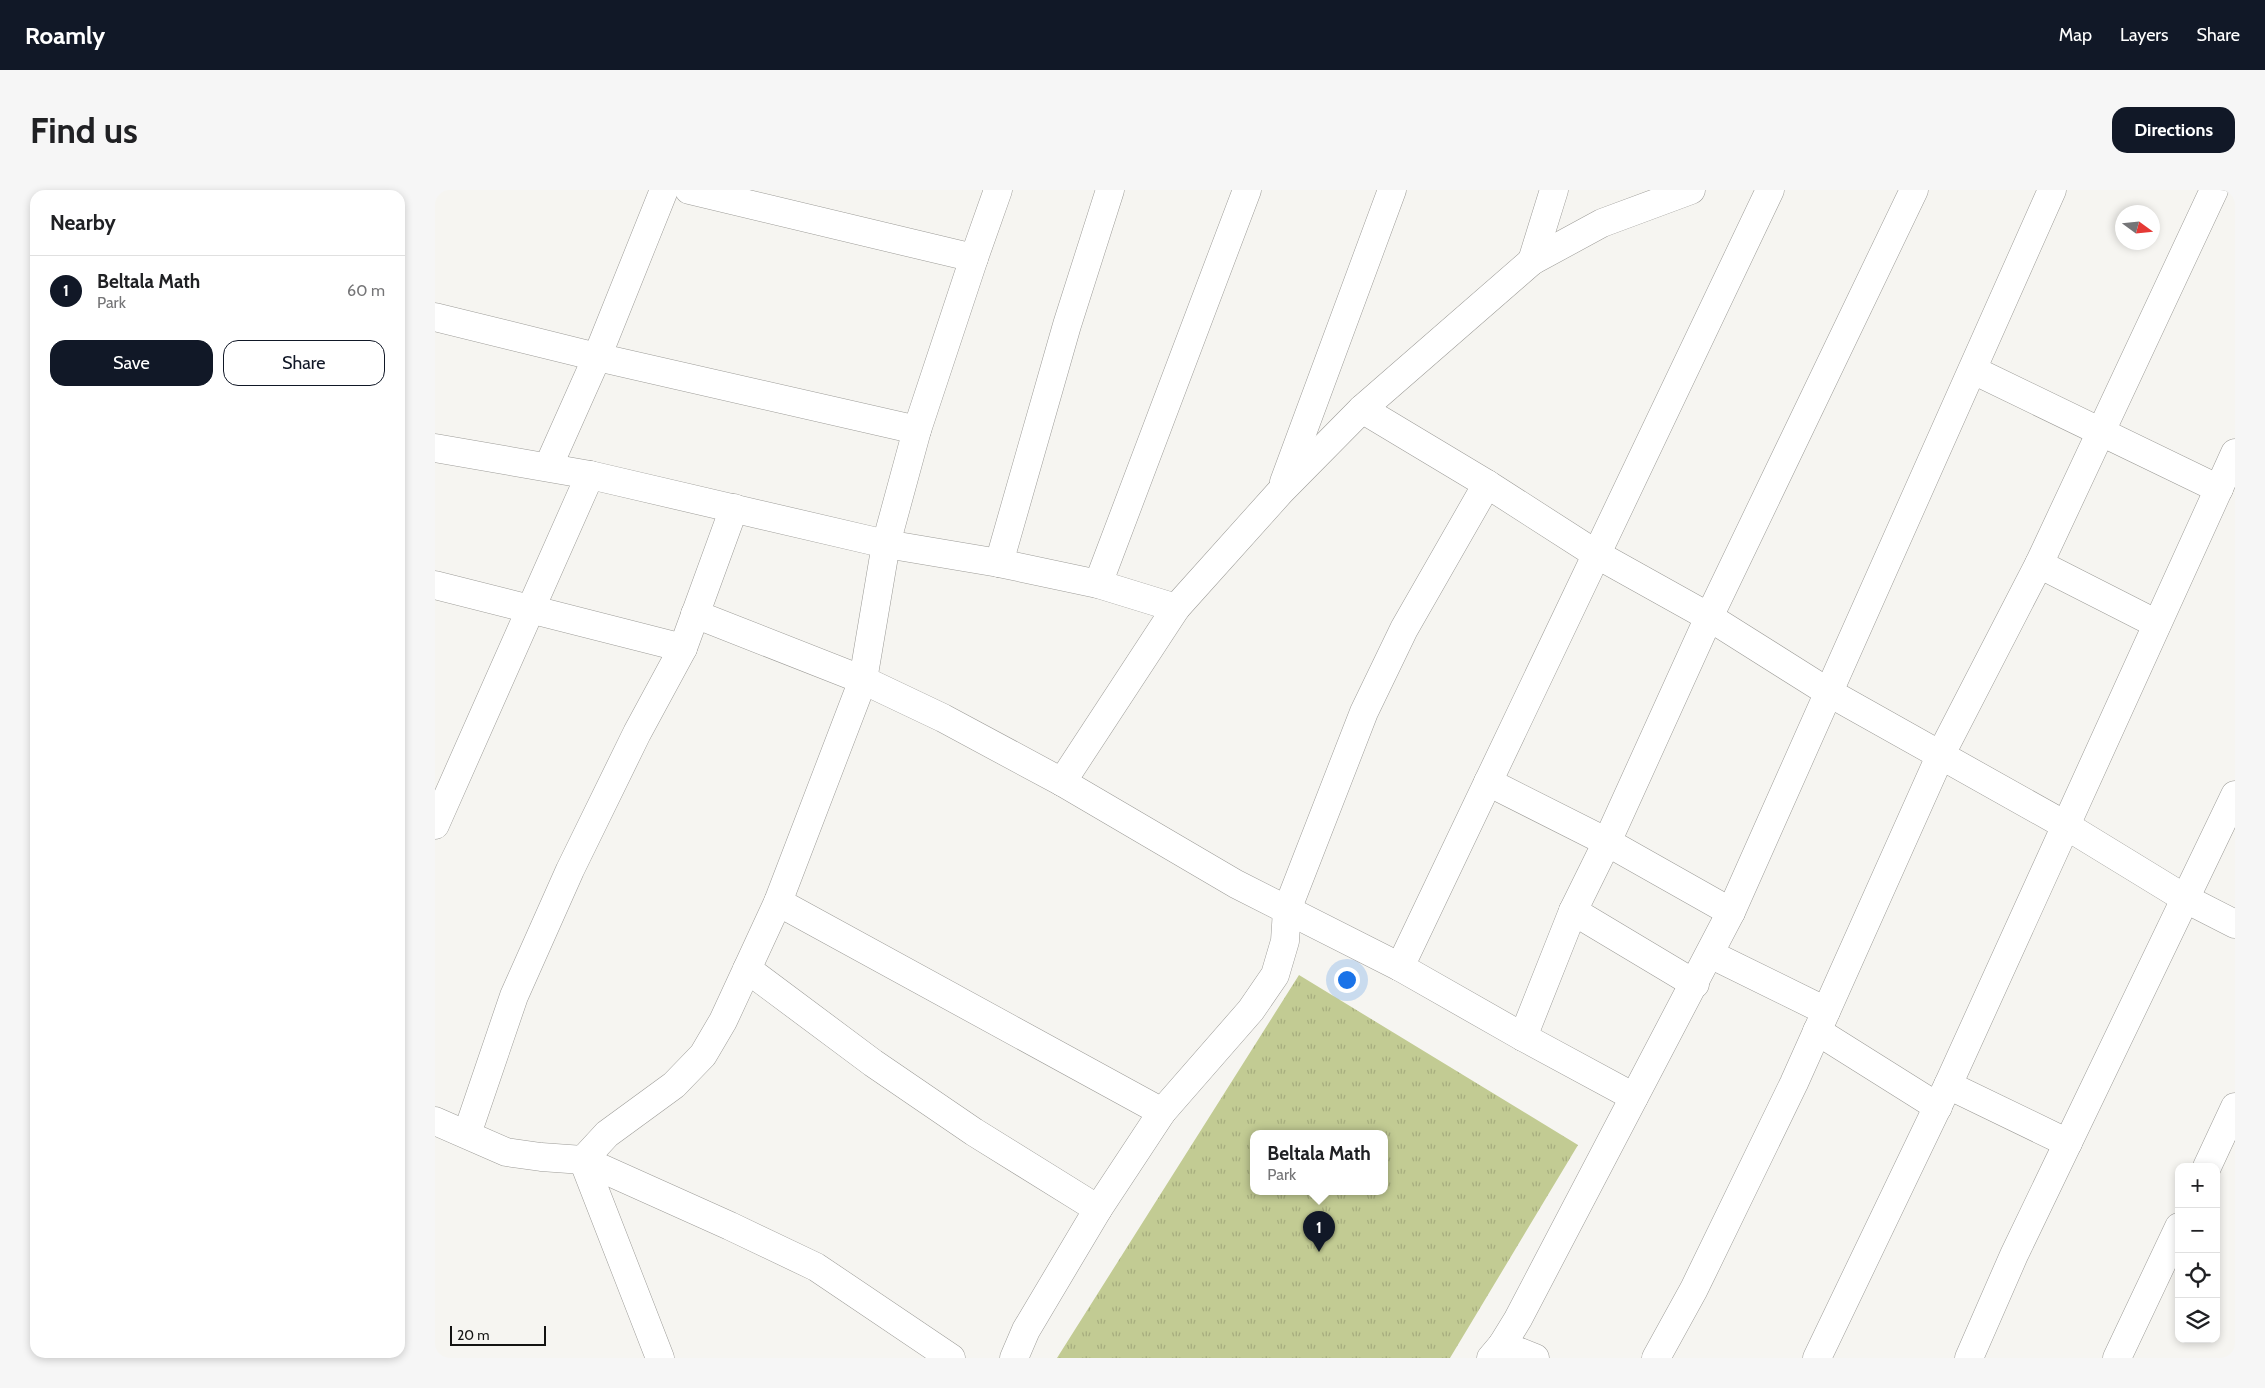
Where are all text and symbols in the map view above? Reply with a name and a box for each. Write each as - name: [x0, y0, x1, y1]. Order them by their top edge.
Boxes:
- text: Roamly: [25, 21, 105, 50]
- text: Map: [2059, 24, 2092, 46]
- text: Layers: [2120, 24, 2169, 46]
- text: Share: [2197, 24, 2240, 46]
- button: Directions: [2112, 107, 2235, 153]
- text: Find us: [30, 109, 138, 152]
- north arrow: [2115, 205, 2160, 250]
- text: Nearby: [50, 210, 116, 235]
- text: Beltala Math: [97, 270, 200, 293]
- text: 1: [63, 281, 69, 300]
- text: 60 m: [347, 281, 385, 300]
- text: Park: [97, 293, 126, 312]
- button: Save: [50, 340, 213, 386]
- button: Share: [223, 340, 385, 386]
- your location: [1334, 967, 1360, 993]
- popup: [1250, 1130, 1388, 1195]
- text: Beltala Math: [1267, 1142, 1371, 1165]
- map controls: [2175, 1163, 2220, 1343]
- button: +: [2175, 1163, 2220, 1208]
- text: Park: [1267, 1165, 1296, 1184]
- button: −: [2175, 1208, 2220, 1253]
- pin: 1: [1303, 1211, 1335, 1252]
- button: locate: [2175, 1253, 2220, 1298]
- button: layers: [2175, 1298, 2220, 1343]
- scale bar: [450, 1323, 546, 1346]
- text: 20 m: [457, 1326, 490, 1344]

